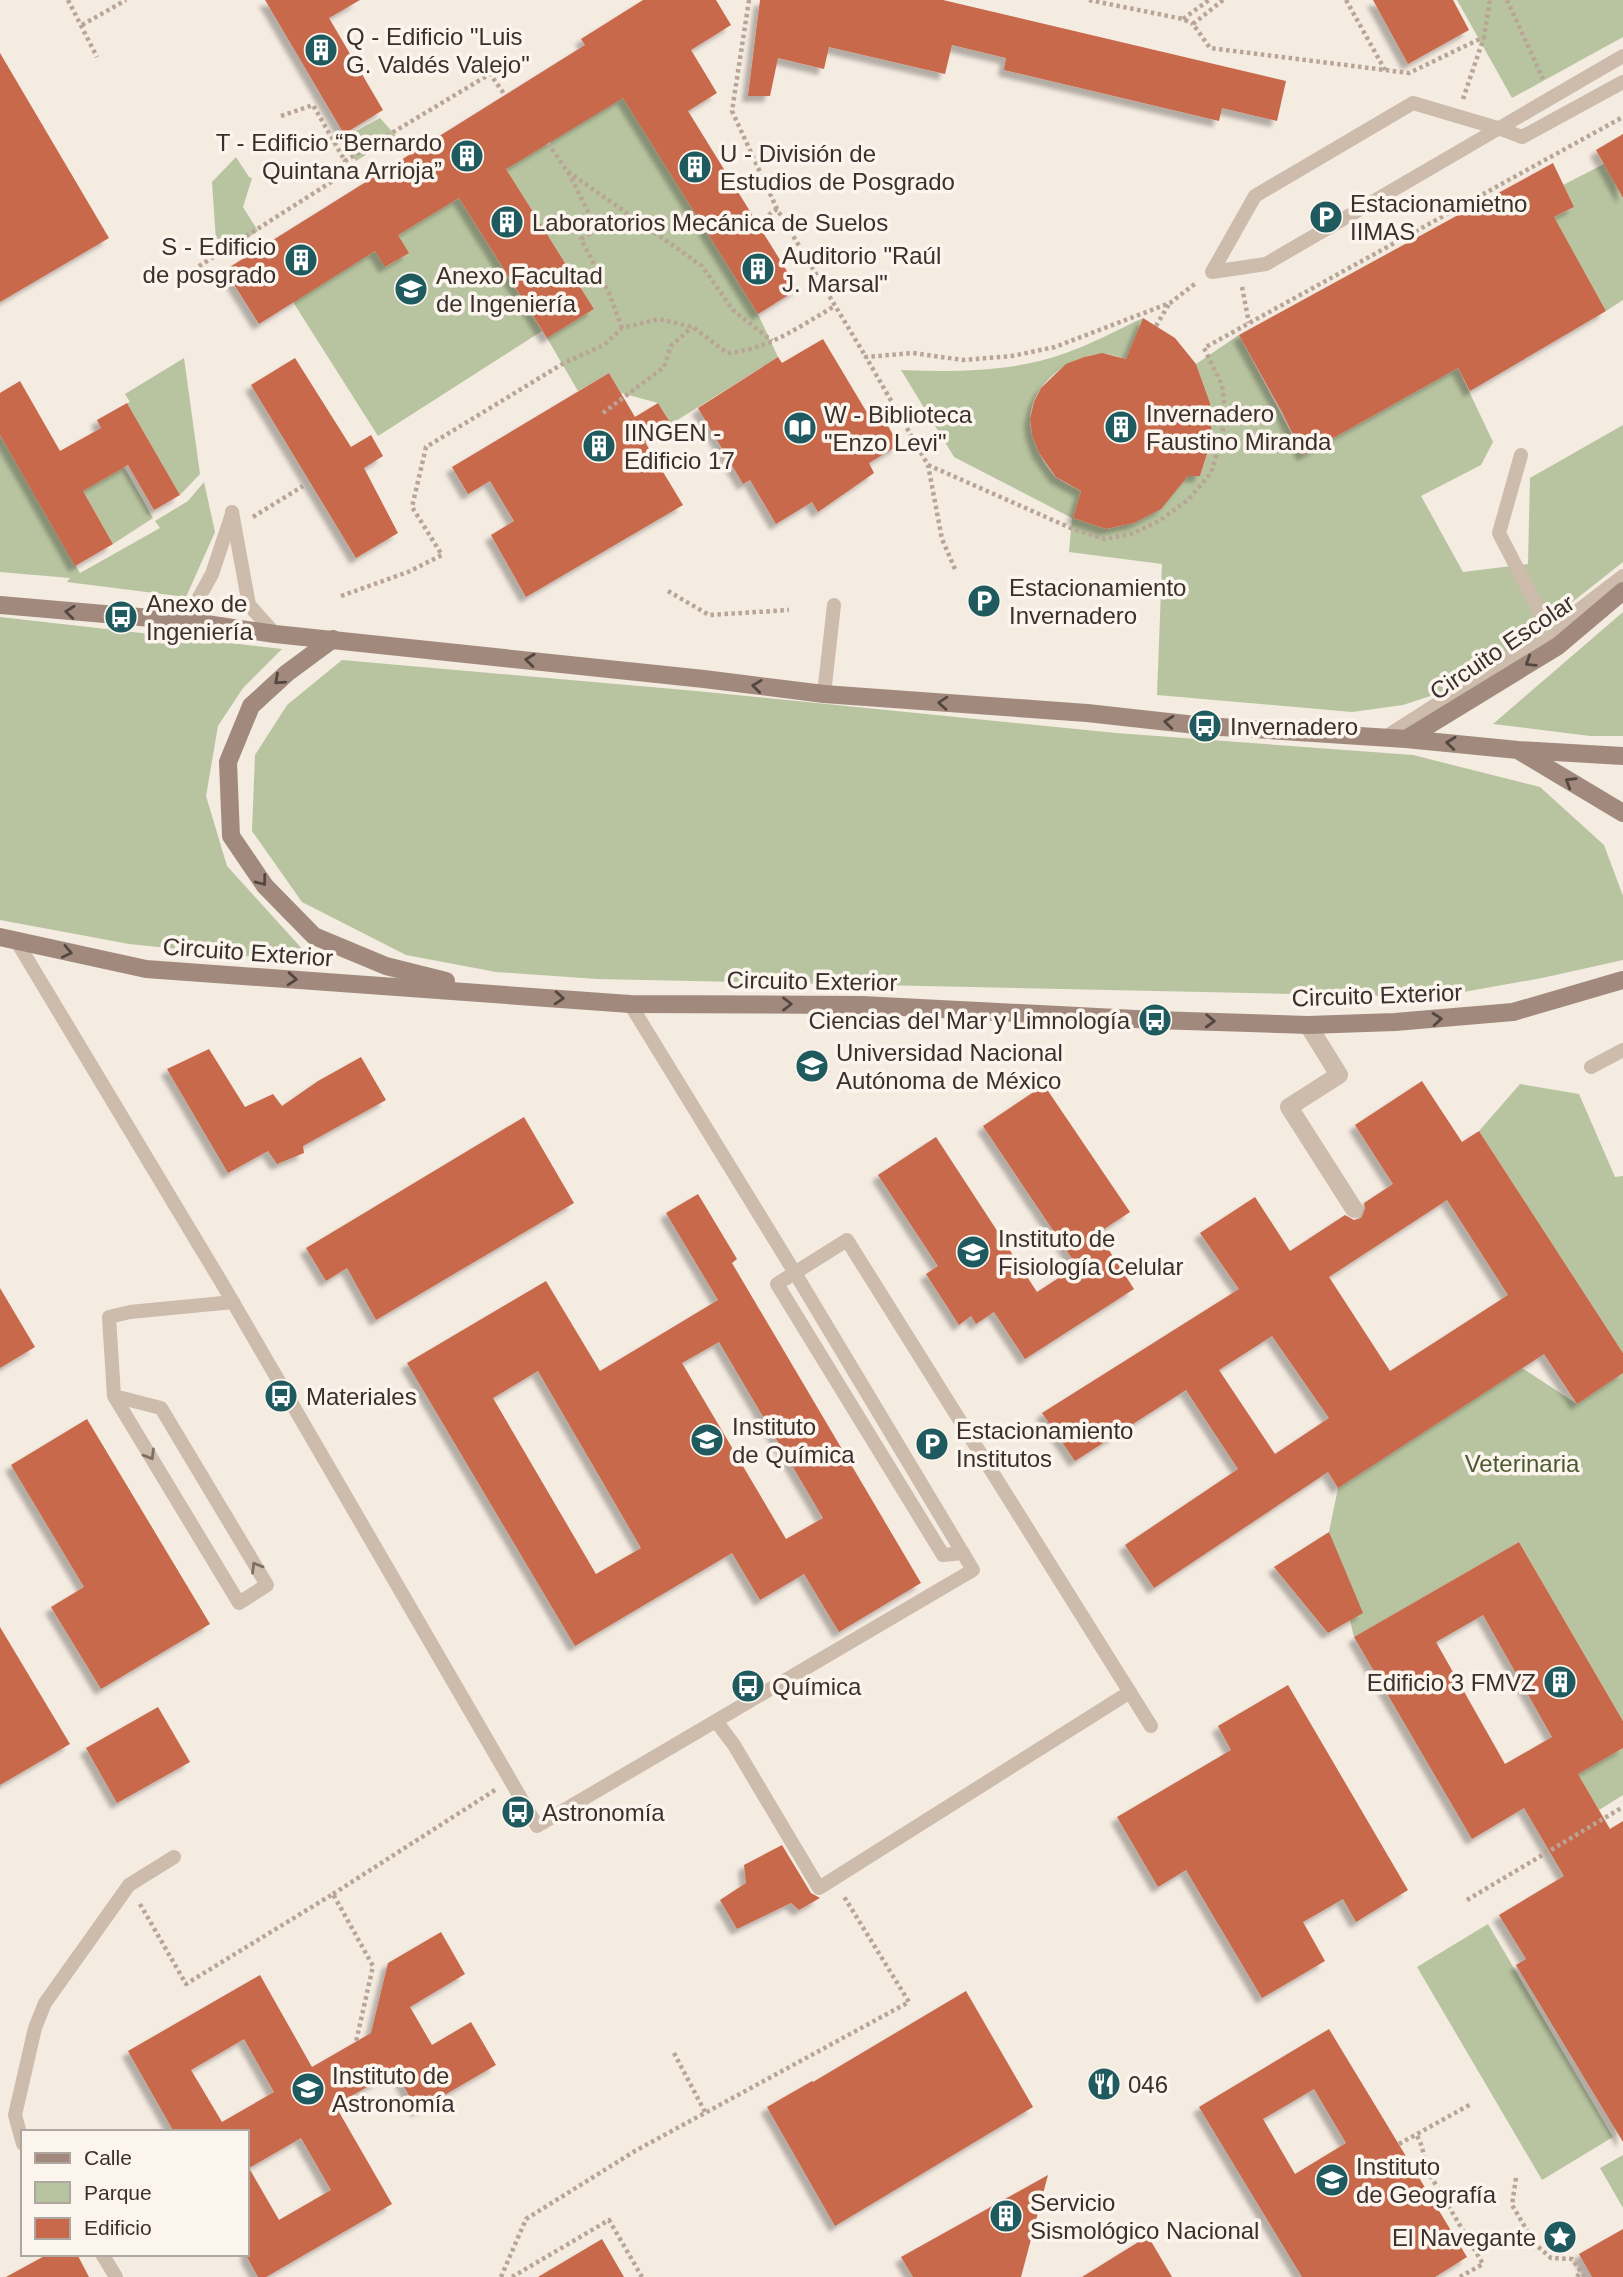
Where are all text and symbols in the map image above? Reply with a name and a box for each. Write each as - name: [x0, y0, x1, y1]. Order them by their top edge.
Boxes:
- place label: Q - Edificio "Luis G. Valdés Valejo": [346, 23, 530, 78]
- building icon: Q - Edificio "Luis G. Valdés Valejo": [302, 31, 340, 69]
- place label: T - Edificio “Bernardo Quintana Arrioja”: [216, 129, 442, 184]
- building icon: T - Edificio “Bernardo Quintana Arrioja”: [448, 137, 486, 175]
- place label: U - División de Estudios de Posgrado: [720, 140, 955, 195]
- building icon: U - División de Estudios de Posgrado: [676, 148, 714, 186]
- place label: Estacionamietno IIMAS: [1350, 190, 1527, 245]
- parking icon: Estacionamietno IIMAS: [1307, 198, 1345, 236]
- building icon: Laboratorios Mecánica de Suelos: [488, 203, 526, 241]
- place label: Laboratorios Mecánica de Suelos: [532, 209, 888, 236]
- place label: S - Edificio de posgrado: [143, 233, 276, 288]
- building icon: S - Edificio de posgrado: [282, 241, 320, 279]
- place label: Auditorio "Raúl J. Marsal": [782, 242, 941, 297]
- building icon: Auditorio "Raúl J. Marsal": [739, 250, 777, 288]
- place label: Anexo Facultad de Ingeniería: [436, 262, 603, 317]
- school or university icon: Anexo Facultad de Ingeniería: [392, 270, 430, 308]
- place label: Invernadero Faustino Miranda: [1146, 400, 1332, 455]
- place label: W - Biblioteca "Enzo Levi": [824, 401, 973, 456]
- building icon: Invernadero Faustino Miranda: [1102, 408, 1140, 446]
- library icon: W - Biblioteca "Enzo Levi": [781, 409, 819, 447]
- place label: IINGEN - Edificio 17: [624, 419, 735, 474]
- building icon: IINGEN - Edificio 17: [580, 427, 618, 465]
- place label: Estacionamiento Invernadero: [1009, 574, 1186, 629]
- parking icon: Estacionamiento Invernadero: [965, 582, 1003, 620]
- street label: Circuito Escolar: [1425, 589, 1579, 705]
- place label: Anexo de Ingeniería: [146, 590, 253, 645]
- bus stop icon: Anexo de Ingeniería: [102, 598, 140, 636]
- one-way arrow: [65, 605, 76, 620]
- one-way arrow: [525, 653, 536, 668]
- one-way arrow: [1525, 654, 1538, 667]
- one-way arrow: [274, 672, 287, 685]
- one-way arrow: [751, 678, 762, 693]
- one-way arrow: [937, 696, 948, 711]
- bus stop icon: Invernadero: [1186, 707, 1224, 745]
- place label: Invernadero: [1230, 713, 1358, 740]
- one-way arrow: [1164, 715, 1175, 730]
- one-way arrow: [1445, 736, 1456, 751]
- one-way arrow: [1565, 777, 1578, 790]
- one-way arrow: [254, 873, 266, 886]
- street label: Circuito Exterior: [162, 933, 334, 971]
- one-way arrow: [60, 944, 72, 959]
- street label: Circuito Exterior: [726, 966, 898, 996]
- one-way arrow: [287, 971, 298, 986]
- street label: Circuito Exterior: [1291, 979, 1463, 1011]
- one-way arrow: [554, 990, 565, 1005]
- one-way arrow: [781, 997, 792, 1012]
- bus stop icon: Ciencias del Mar y Limnología: [1136, 1001, 1174, 1039]
- place label: Ciencias del Mar y Limnología: [809, 1007, 1131, 1034]
- one-way arrow: [1432, 1012, 1443, 1027]
- one-way arrow: [1204, 1014, 1215, 1029]
- place label: Universidad Nacional Autónoma de México: [836, 1039, 1063, 1094]
- school or university icon: Universidad Nacional Autónoma de México: [793, 1047, 831, 1085]
- place label: Instituto de Fisiología Celular: [998, 1225, 1183, 1280]
- school or university icon: Instituto de Fisiología Celular: [954, 1233, 992, 1271]
- bus stop icon: Materiales: [262, 1377, 300, 1415]
- place label: Materiales: [306, 1383, 417, 1410]
- place label: Instituto de Química: [732, 1413, 855, 1468]
- place label: Estacionamiento Institutos: [956, 1417, 1133, 1472]
- school or university icon: Instituto de Química: [688, 1421, 726, 1459]
- parking icon: Estacionamiento Institutos: [913, 1425, 951, 1463]
- one-way arrow: [141, 1447, 154, 1460]
- park label: Veterinaria: [1465, 1450, 1580, 1477]
- one-way arrow: [252, 1561, 265, 1574]
- building icon: Edificio 3 FMVZ: [1541, 1663, 1579, 1701]
- bus stop icon: Química: [729, 1667, 767, 1705]
- place label: Edificio 3 FMVZ: [1367, 1669, 1536, 1696]
- place label: Química: [772, 1673, 862, 1700]
- bus stop icon: Astronomía: [499, 1793, 537, 1831]
- place label: Astronomía: [542, 1799, 665, 1826]
- place label: Instituto de Astronomía: [332, 2062, 455, 2117]
- restaurant icon: 046: [1085, 2065, 1123, 2103]
- school or university icon: Instituto de Astronomía: [289, 2070, 327, 2108]
- place label: 046: [1128, 2071, 1168, 2098]
- legend: [21, 2130, 248, 2256]
- text: Calle: [84, 2146, 132, 2169]
- place label: Instituto de Geografía: [1356, 2153, 1497, 2208]
- school or university icon: Instituto de Geografía: [1313, 2161, 1351, 2199]
- text: Parque: [84, 2181, 152, 2204]
- place label: Servicio Sismológico Nacional: [1030, 2189, 1259, 2244]
- building icon: Servicio Sismológico Nacional: [987, 2197, 1025, 2235]
- text: Edificio: [84, 2216, 152, 2239]
- place icon: El Navegante: [1541, 2218, 1579, 2256]
- place label: El Navegante: [1392, 2224, 1536, 2251]

